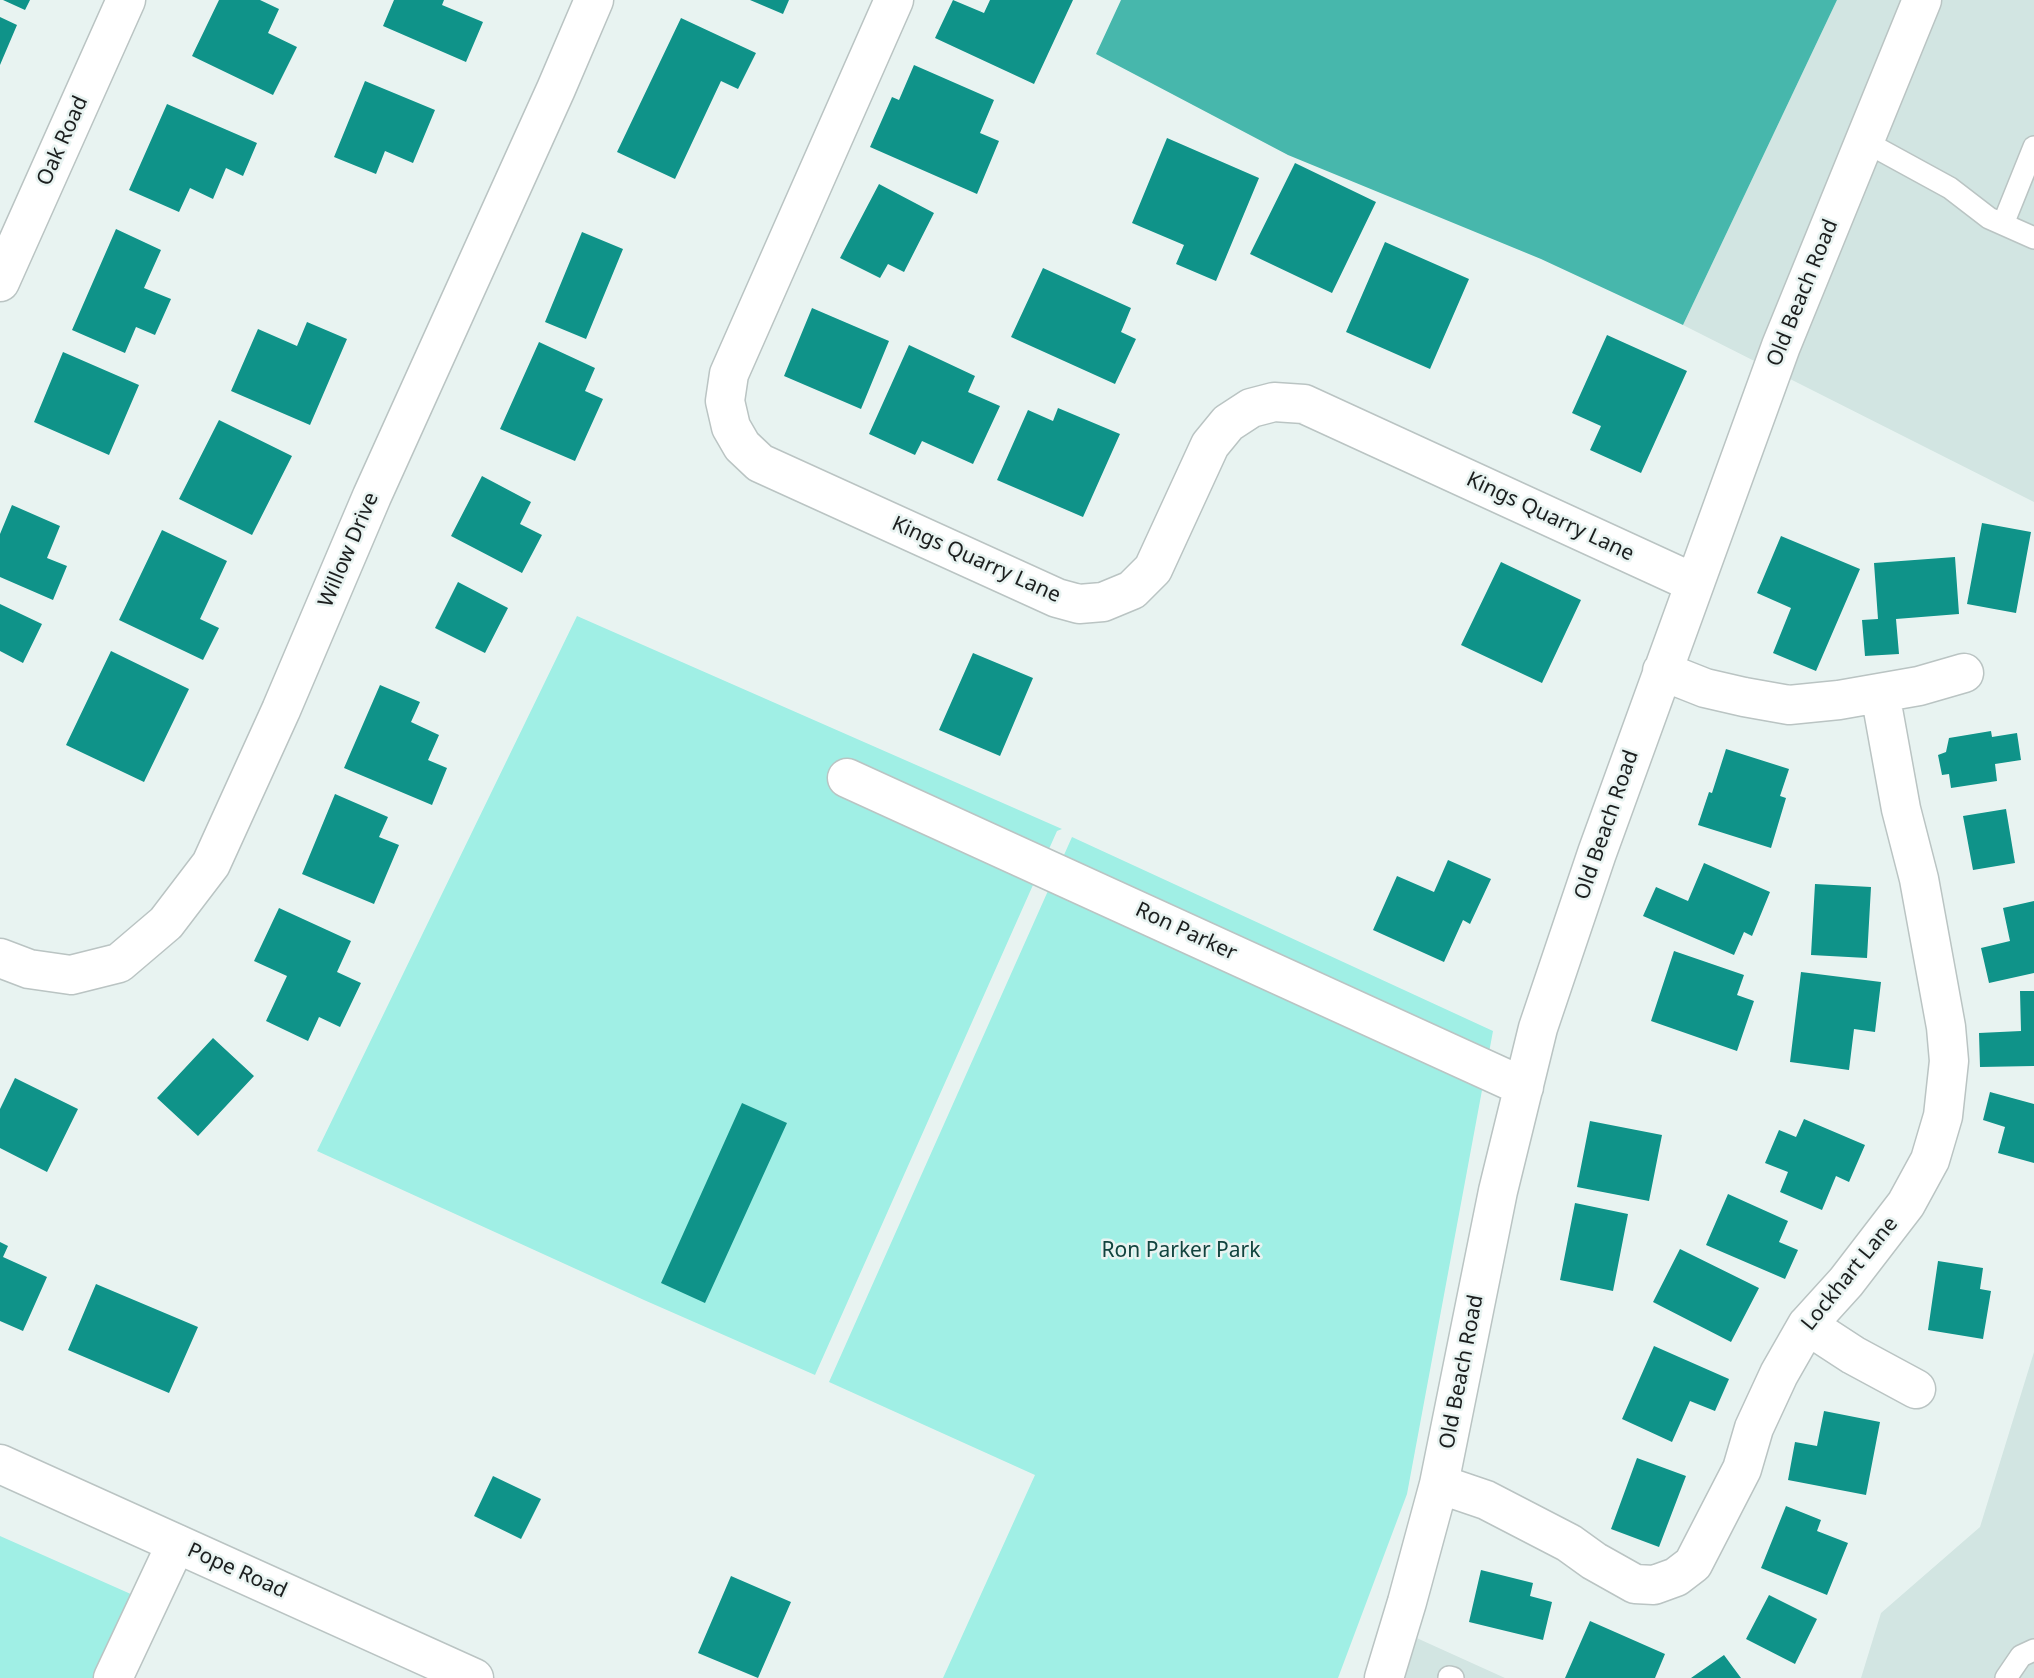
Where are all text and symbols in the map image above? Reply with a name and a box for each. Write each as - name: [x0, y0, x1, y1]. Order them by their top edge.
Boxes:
- street label: Oak Road: [32, 92, 94, 190]
- street label: Old Beach Road: [1762, 216, 1844, 370]
- street label: Kings Quarry Lane: [1462, 467, 1638, 567]
- street label: Willow Drive: [314, 489, 384, 611]
- street label: Kings Quarry Lane: [888, 511, 1064, 609]
- street label: Old Beach Road: [1570, 747, 1644, 903]
- street label: Ron Parker: [1131, 898, 1241, 966]
- street label: Lockhart Lane: [1796, 1212, 1904, 1336]
- park label: Ron Parker Park: [1102, 1238, 1260, 1264]
- street label: Old Beach Road: [1435, 1293, 1489, 1451]
- street label: Pope Road: [183, 1538, 291, 1604]

